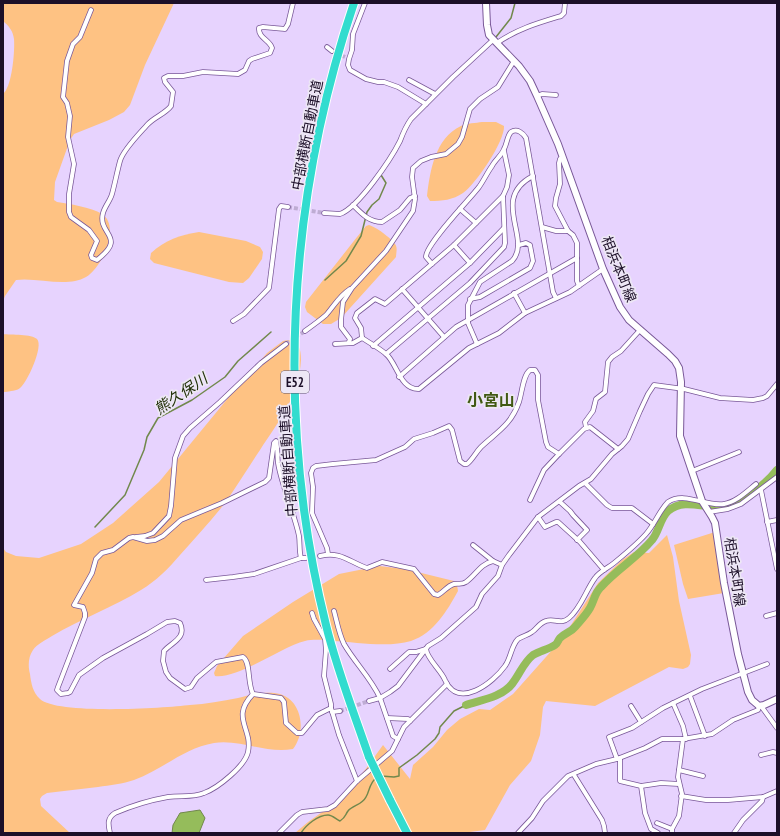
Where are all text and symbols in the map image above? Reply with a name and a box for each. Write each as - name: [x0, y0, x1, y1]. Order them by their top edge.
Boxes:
- street label: 中部横断自動車道: [287, 78, 327, 192]
- street label: 相浜本町線: [598, 233, 640, 305]
- water label: 熊久保川: [151, 368, 213, 418]
- road number: E52: [281, 371, 309, 393]
- district label: 小宮山: [467, 390, 515, 410]
- street label: 中部横断自動車道: [275, 405, 301, 517]
- street label: 相浜本町線: [721, 536, 749, 608]

